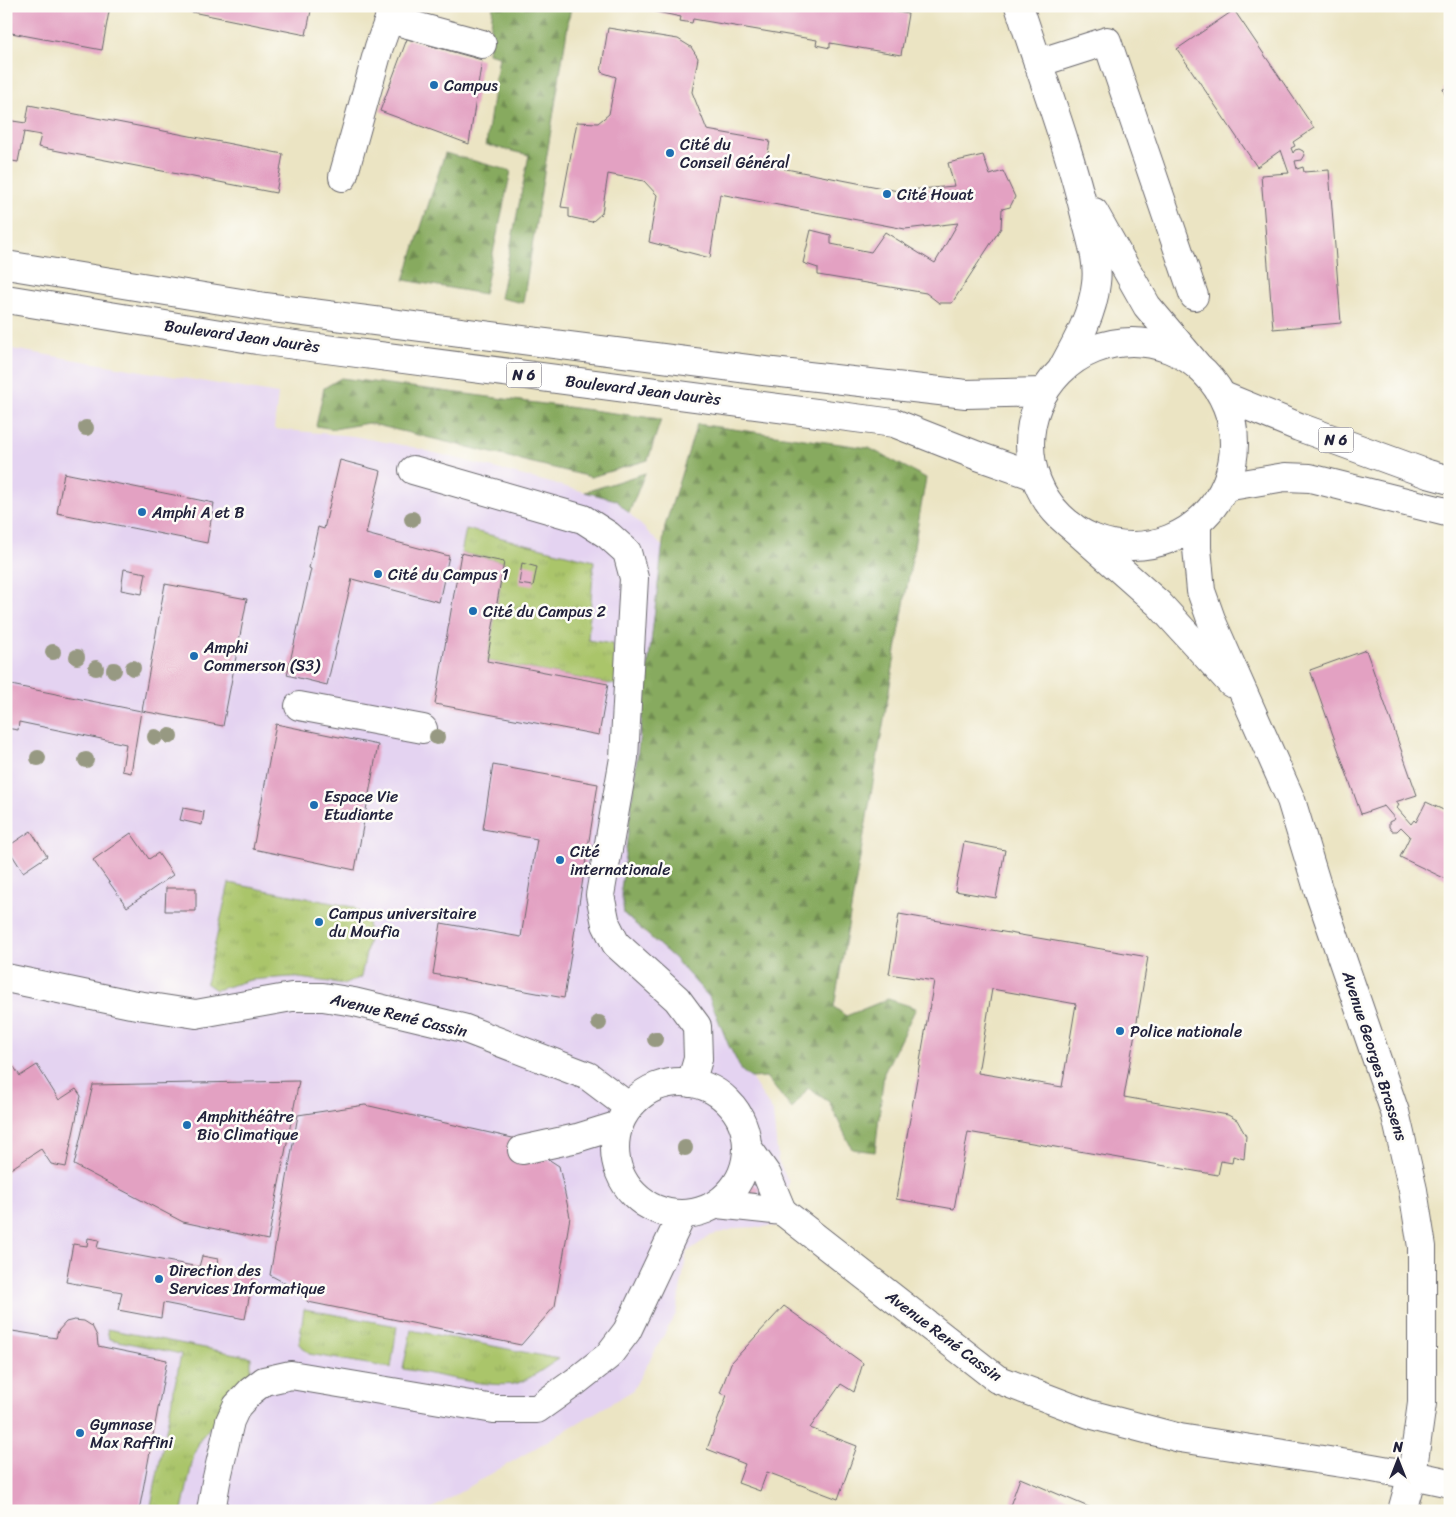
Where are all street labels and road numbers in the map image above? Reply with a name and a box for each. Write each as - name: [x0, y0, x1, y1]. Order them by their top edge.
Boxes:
- street label: Boulevard Jean Jaurès: [162, 311, 322, 361]
- road number: N 6: [506, 362, 542, 388]
- street label: Boulevard Jean Jaurès: [564, 366, 723, 414]
- road number: N 6: [1318, 428, 1354, 452]
- street label: Avenue Georges Brassens: [1333, 966, 1416, 1145]
- street label: Avenue René Cassin: [327, 984, 471, 1046]
- street label: Avenue René Cassin: [879, 1282, 1009, 1390]

